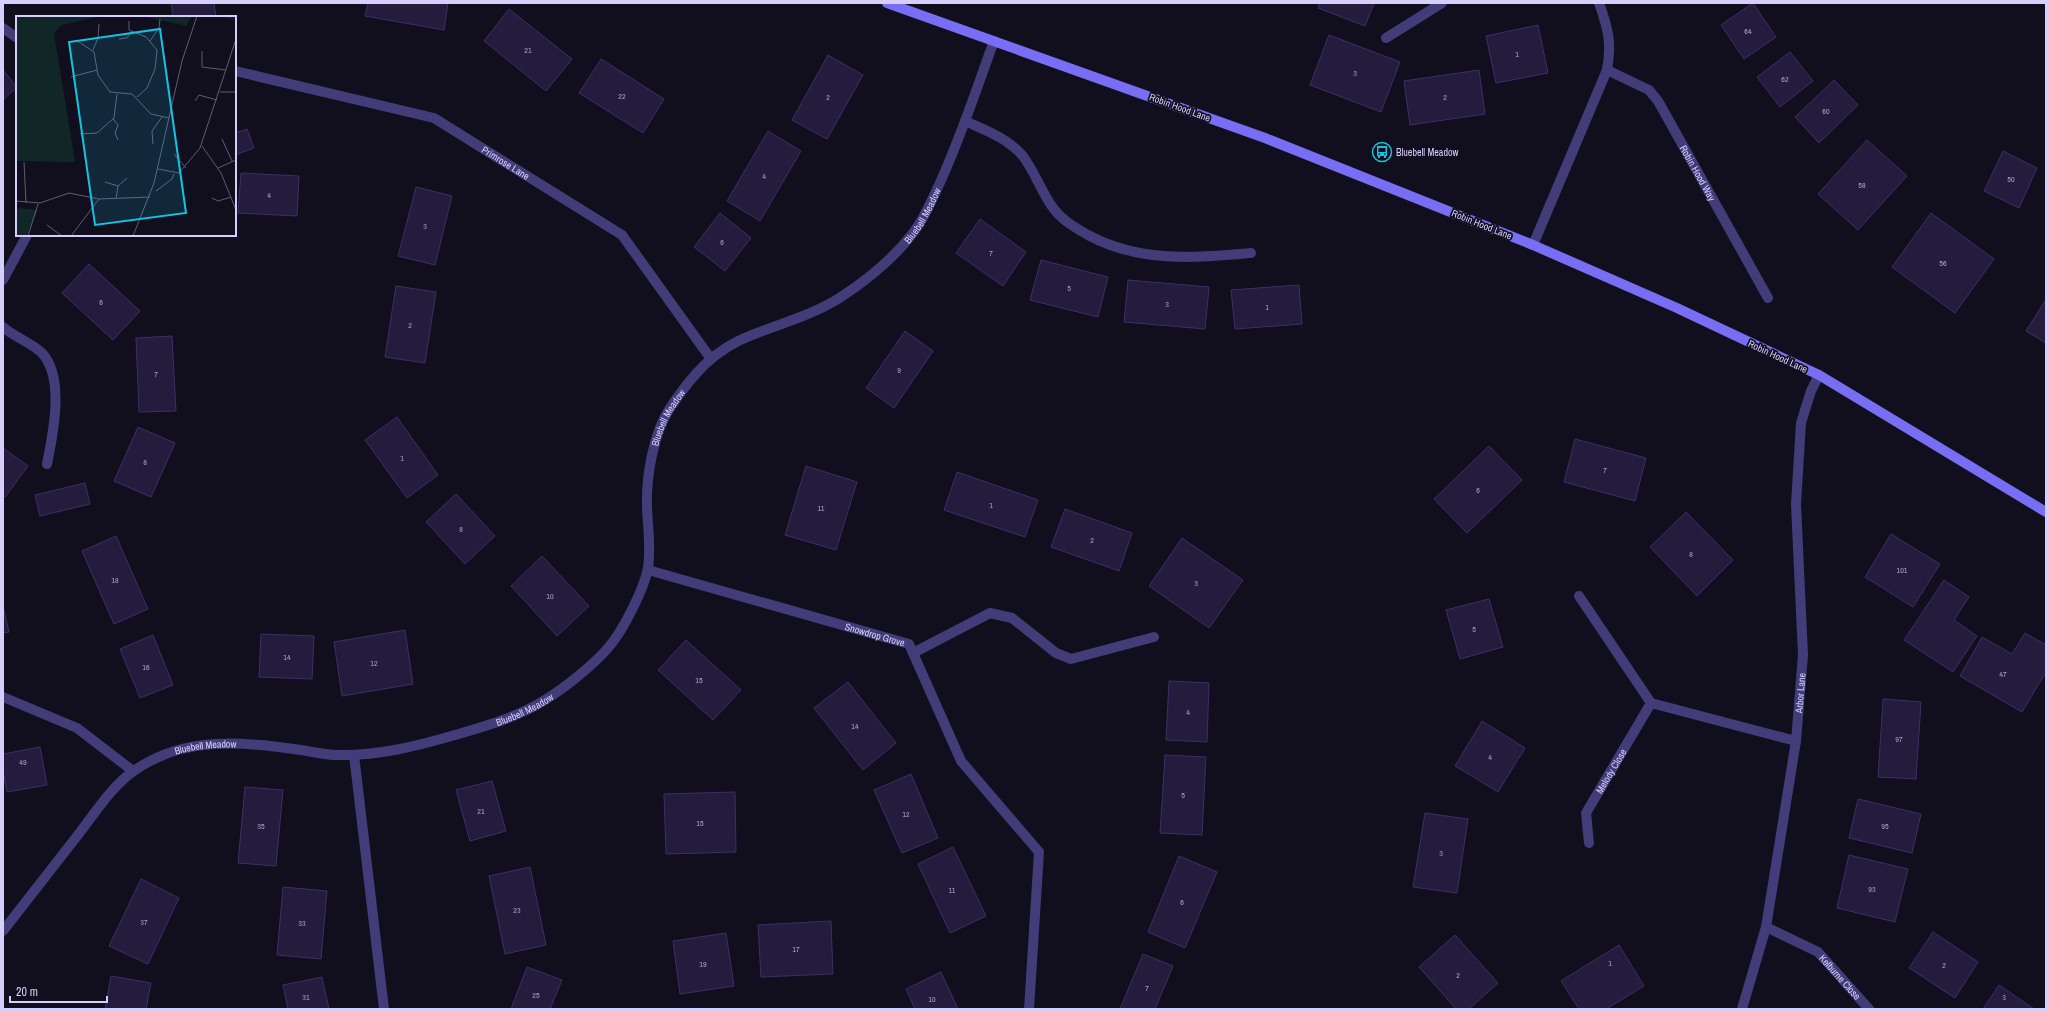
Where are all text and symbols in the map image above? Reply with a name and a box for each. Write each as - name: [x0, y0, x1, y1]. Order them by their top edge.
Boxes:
- inset map: [16, 16, 236, 236]
- house number: 64: [1744, 26, 1752, 36]
- house number: 21: [524, 45, 532, 55]
- house number: 1: [1515, 49, 1519, 59]
- house number: 3: [1353, 68, 1357, 78]
- house number: 62: [1781, 74, 1789, 84]
- street label: Robin Hood Lane: [1147, 90, 1213, 125]
- house number: 22: [618, 91, 626, 101]
- house number: 2: [826, 92, 830, 102]
- house number: 2: [1443, 92, 1447, 102]
- house number: 60: [1822, 106, 1830, 116]
- bus stop icon: Bluebell Meadow: [1371, 141, 1393, 163]
- street label: Primrose Lane: [479, 143, 532, 183]
- street label: Robin Hood Way: [1677, 143, 1719, 204]
- place label: Bluebell Meadow: [1396, 146, 1459, 159]
- house number: 4: [762, 171, 766, 181]
- house number: 50: [2007, 174, 2015, 184]
- house number: 58: [1858, 180, 1866, 190]
- street label: Bluebell Meadow: [901, 186, 944, 246]
- house number: 4: [267, 190, 271, 200]
- street label: Robin Hood Lane: [1450, 206, 1514, 243]
- house number: 3: [423, 221, 427, 231]
- house number: 6: [720, 237, 724, 247]
- house number: 7: [989, 248, 993, 258]
- house number: 56: [1939, 258, 1947, 268]
- house number: 5: [1067, 283, 1071, 293]
- house number: 6: [99, 297, 103, 307]
- house number: 3: [1165, 299, 1169, 309]
- house number: 1: [1265, 302, 1269, 312]
- house number: 2: [408, 320, 412, 330]
- street label: Robin Hood Lane: [1746, 337, 1810, 376]
- house number: 9: [897, 365, 901, 375]
- house number: 7: [154, 369, 158, 379]
- street label: Bluebell Meadow: [648, 387, 688, 448]
- house number: 1: [400, 453, 404, 463]
- house number: 8: [143, 457, 147, 467]
- house number: 7: [1603, 465, 1607, 475]
- house number: 6: [1476, 485, 1480, 495]
- house number: 1: [989, 500, 993, 510]
- house number: 11: [818, 503, 825, 513]
- house number: 8: [459, 524, 463, 534]
- house number: 2: [1090, 535, 1094, 545]
- house number: 8: [1689, 549, 1693, 559]
- house number: 101: [1897, 565, 1908, 575]
- house number: 18: [111, 575, 119, 585]
- house number: 3: [1194, 578, 1198, 588]
- house number: 10: [546, 591, 554, 601]
- street label: Snowdrop Grove: [844, 620, 907, 650]
- house number: 5: [1472, 624, 1476, 634]
- house number: 14: [283, 652, 291, 662]
- house number: 12: [370, 658, 378, 668]
- house number: 16: [142, 662, 150, 672]
- house number: 47: [1999, 669, 2007, 679]
- street label: Arbor Lane: [1792, 672, 1809, 715]
- house number: 15: [695, 675, 703, 685]
- street label: Bluebell Meadow: [494, 690, 556, 729]
- house number: 4: [1186, 707, 1190, 717]
- house number: 14: [851, 721, 859, 731]
- house number: 97: [1895, 734, 1903, 744]
- street label: Bluebell Meadow: [173, 737, 237, 758]
- street label: Melody Close: [1593, 746, 1630, 796]
- house number: 4: [1488, 752, 1492, 762]
- house number: 49: [19, 757, 27, 767]
- house number: 5: [1181, 790, 1185, 800]
- house number: 21: [477, 806, 485, 816]
- house number: 12: [902, 809, 910, 819]
- house number: 15: [696, 818, 704, 828]
- house number: 35: [257, 821, 265, 831]
- house number: 95: [1881, 821, 1889, 831]
- house number: 3: [1439, 848, 1443, 858]
- house number: 93: [1868, 884, 1876, 894]
- house number: 11: [949, 885, 956, 895]
- house number: 6: [1180, 897, 1184, 907]
- house number: 23: [513, 905, 521, 915]
- house number: 37: [140, 917, 148, 927]
- house number: 33: [298, 918, 306, 928]
- house number: 17: [792, 944, 800, 954]
- street label: Kelburne Close: [1816, 952, 1864, 1003]
- house number: 1: [1608, 958, 1612, 968]
- house number: 19: [699, 959, 707, 969]
- house number: 2: [1942, 960, 1946, 970]
- house number: 2: [1456, 970, 1460, 980]
- scale bar: [10, 978, 107, 1004]
- house number: 7: [1145, 983, 1149, 993]
- text: 20 m: [16, 984, 38, 1000]
- house number: 25: [532, 990, 540, 1000]
- house number: 31: [302, 992, 310, 1002]
- house number: 3: [2002, 992, 2006, 1002]
- house number: 10: [928, 994, 936, 1004]

